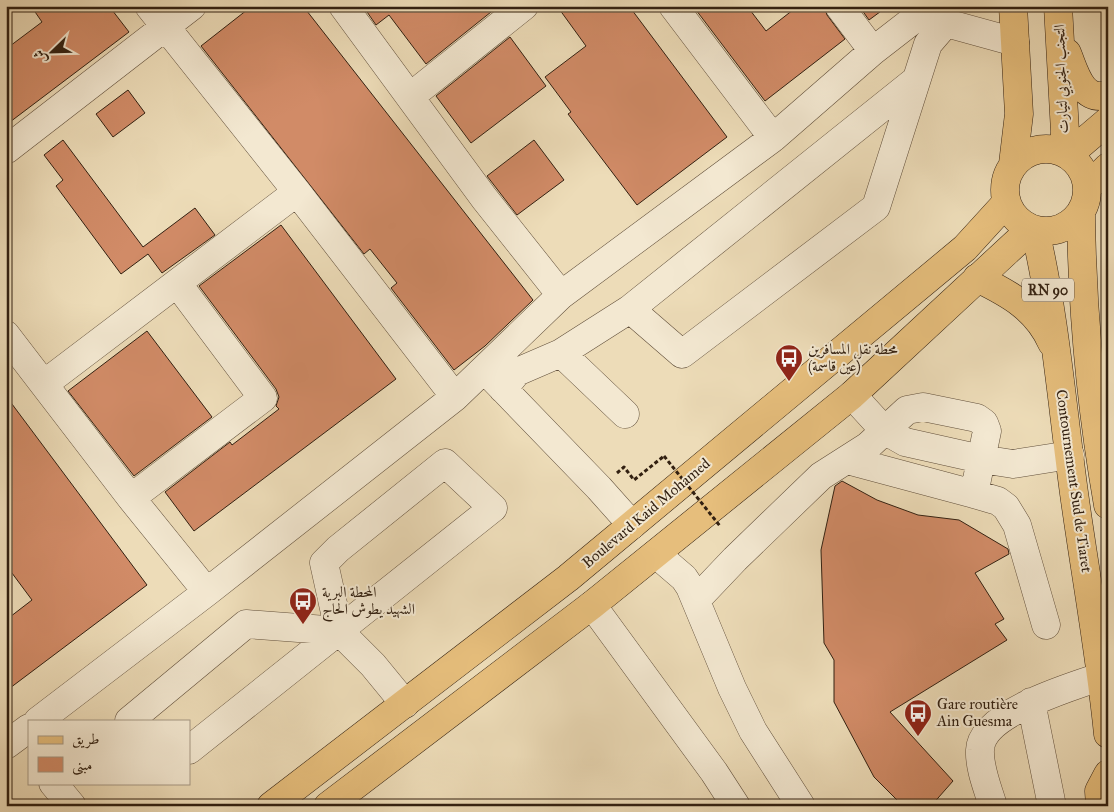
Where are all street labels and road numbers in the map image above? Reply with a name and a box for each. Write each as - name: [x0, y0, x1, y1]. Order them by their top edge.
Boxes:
- street label: التجنب الجنوبي لتيارت: [1050, 24, 1075, 134]
- road number: RN 90: [1022, 278, 1074, 302]
- street label: Contournement Sud de Tiaret: [1052, 388, 1096, 574]
- street label: Boulevard Kaid Mohamed: [578, 454, 714, 572]

